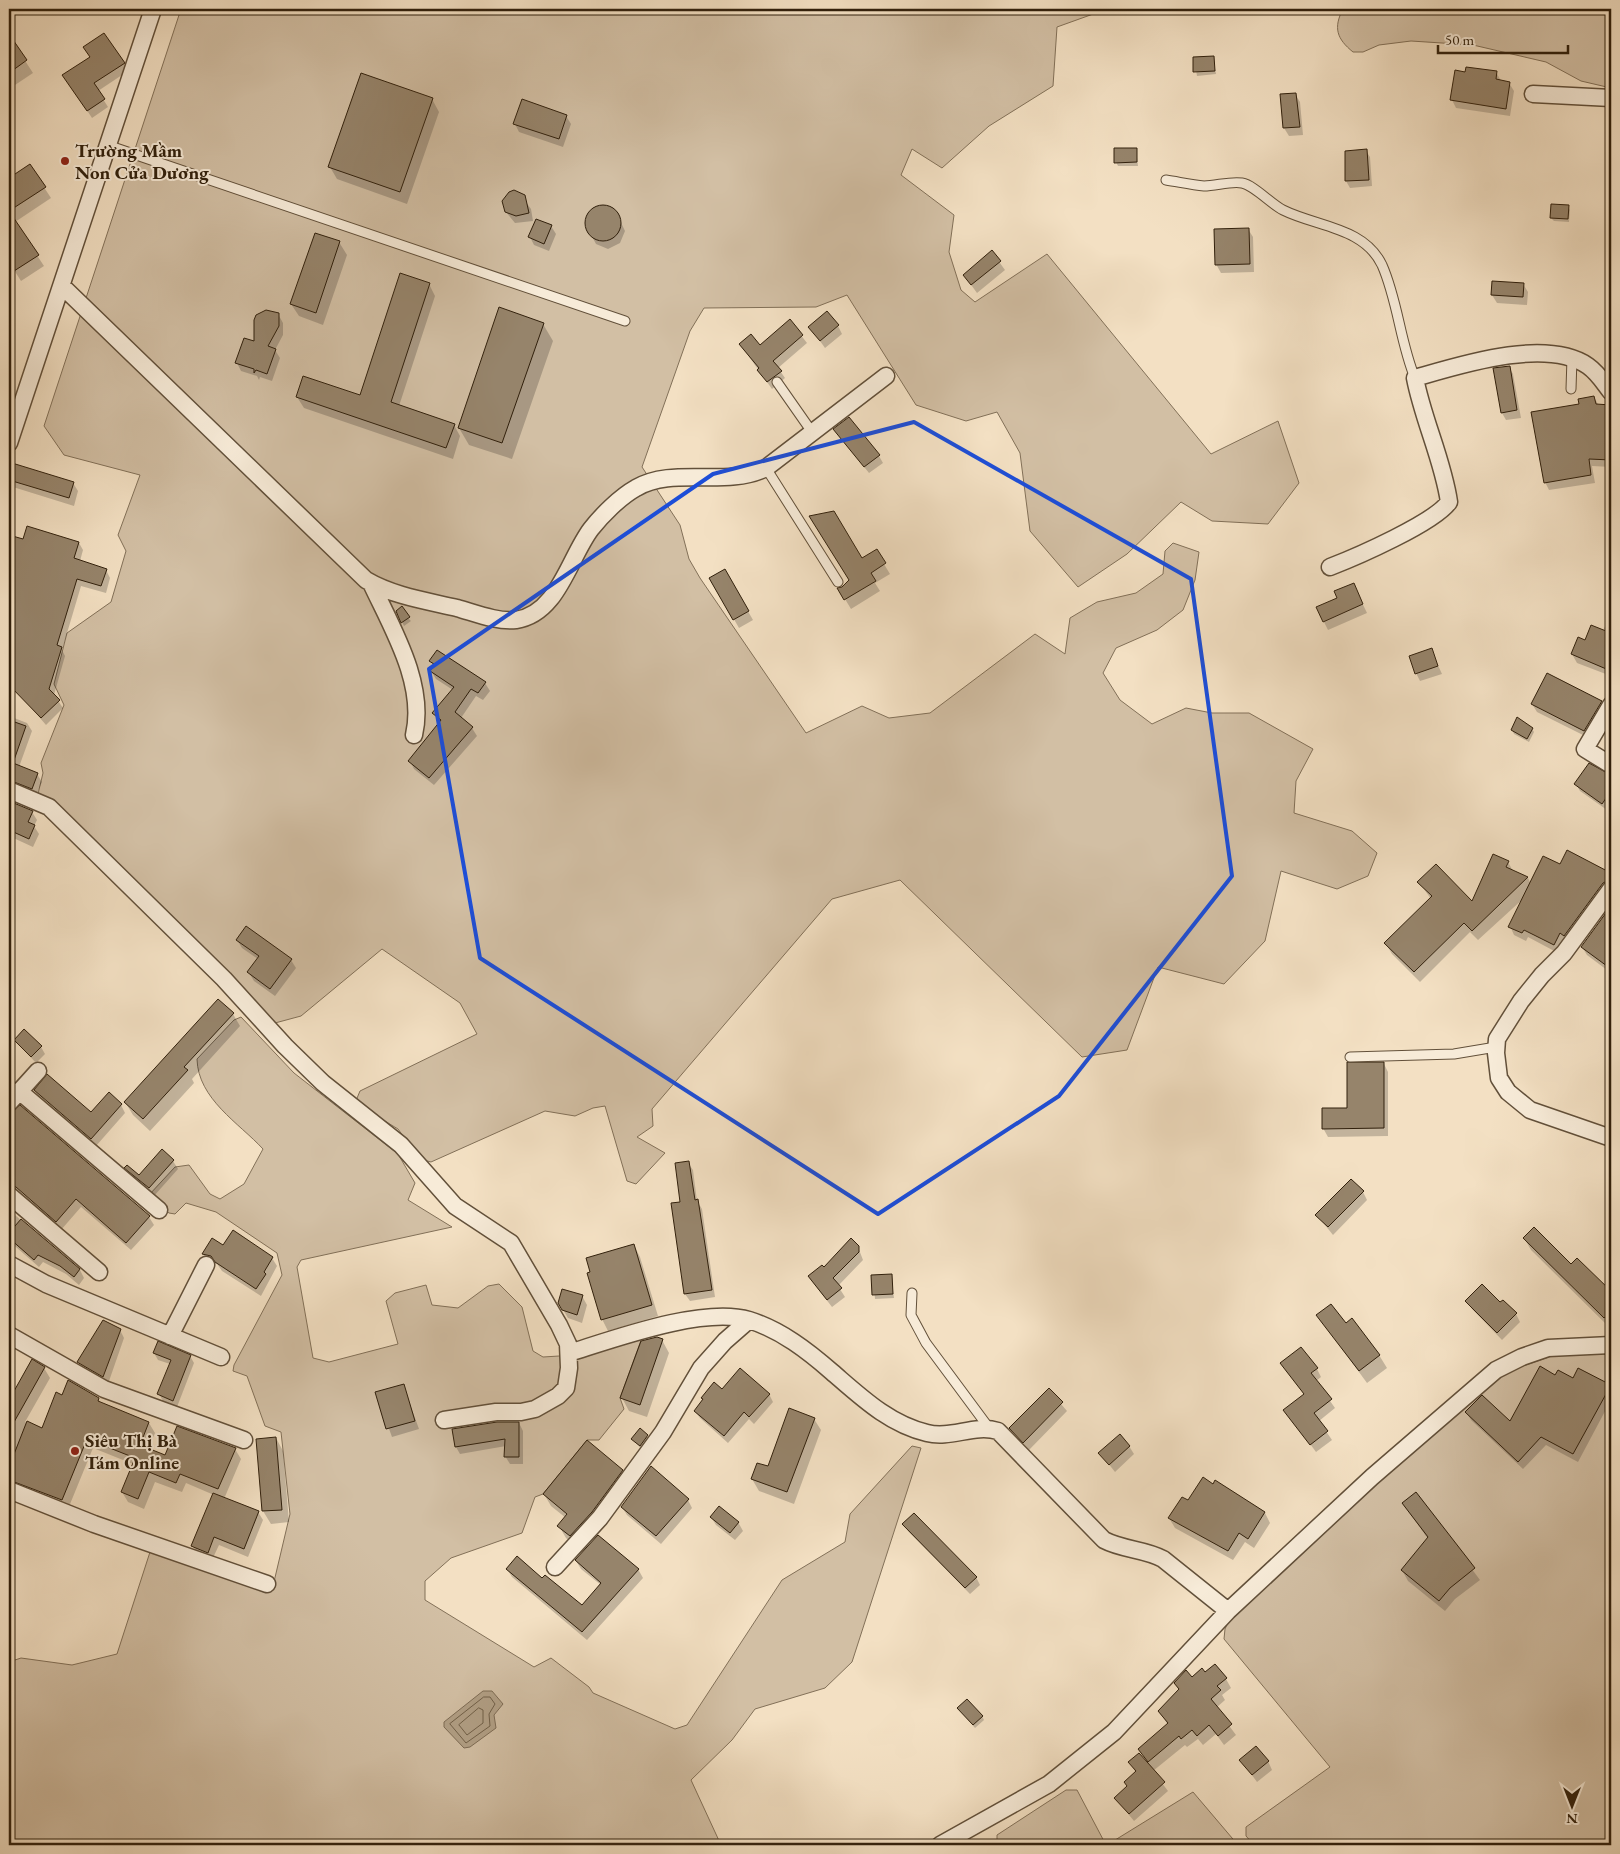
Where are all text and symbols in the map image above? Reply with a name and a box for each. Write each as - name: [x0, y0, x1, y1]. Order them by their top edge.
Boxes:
- scale bar: [1438, 22, 1568, 54]
- text: 50 m: [1445, 30, 1474, 49]
- place label: Trường Mầm Non Cửa Dương: [75, 138, 209, 185]
- marker: Trường Mầm Non Cửa Dương: [59, 155, 71, 167]
- place label: Siêu Thị Bà Tám Online: [85, 1428, 179, 1475]
- marker: Siêu Thị Bà Tám Online: [69, 1445, 81, 1457]
- north arrow: [1548, 1782, 1598, 1832]
- text: N: [1566, 1810, 1578, 1828]

